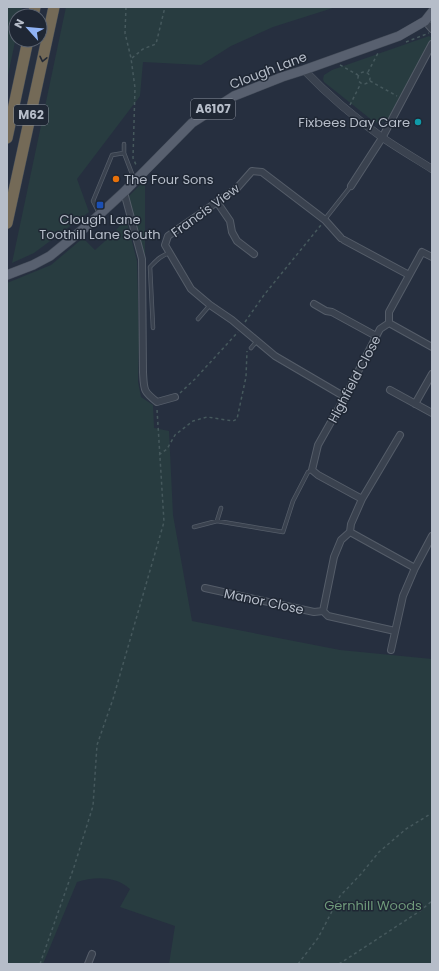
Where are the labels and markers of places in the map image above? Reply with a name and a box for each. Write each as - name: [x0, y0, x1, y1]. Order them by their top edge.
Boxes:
- place label: Fixbees Day Care: [298, 113, 410, 132]
- marker: Fixbees Day Care: [413, 117, 423, 127]
- place label: The Four Sons: [124, 170, 214, 189]
- marker: The Four Sons: [111, 174, 121, 184]
- marker: Clough Lane Toothill Lane South: [95, 200, 105, 210]
- place label: Clough Lane Toothill Lane South: [39, 210, 161, 244]

